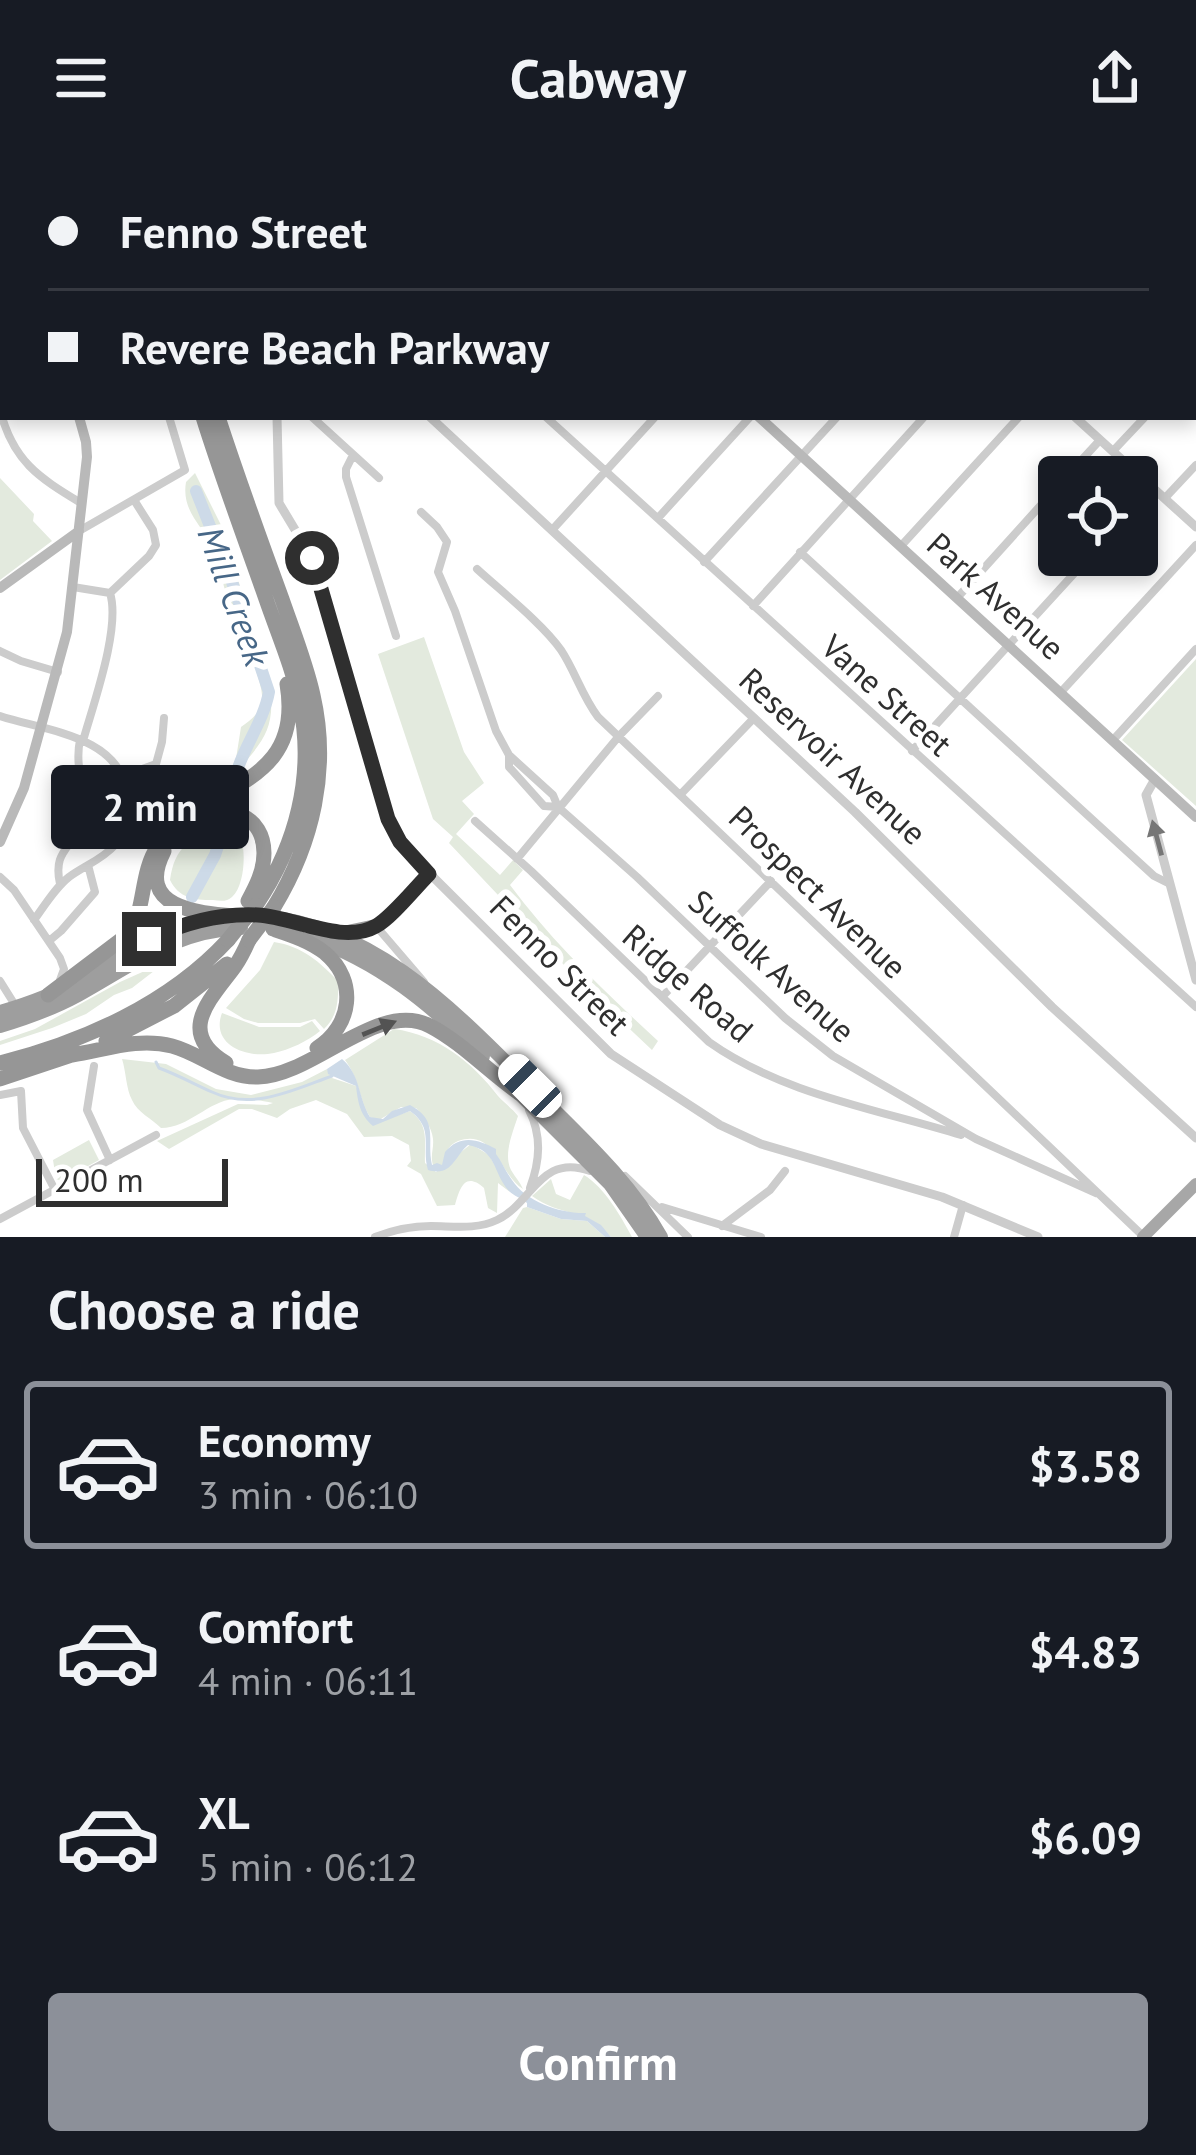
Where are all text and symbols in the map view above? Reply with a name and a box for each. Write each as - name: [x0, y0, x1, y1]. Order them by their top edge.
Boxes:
- text: Cabway: [510, 43, 686, 113]
- icon: menu: [48, 45, 114, 111]
- icon: share: [1082, 45, 1148, 111]
- text: Fenno Street: [120, 202, 367, 260]
- text: Revere Beach Parkway: [120, 318, 549, 376]
- map controls: [1038, 456, 1158, 576]
- button: locate: [1038, 456, 1158, 576]
- water label: Mill Creek: [188, 520, 282, 674]
- street label: Park Avenue: [919, 523, 1074, 669]
- route start: [285, 531, 339, 585]
- street label: Vane Street: [812, 624, 962, 765]
- street label: Reservoir Avenue: [731, 658, 936, 853]
- callout: 2 min: [50, 765, 248, 849]
- text: 2 min: [102, 781, 198, 832]
- street label: Prospect Avenue: [720, 796, 916, 987]
- one-way arrow: [1146, 819, 1165, 856]
- street label: Suffolk Avenue: [680, 880, 864, 1052]
- street label: Fenno Street: [481, 886, 639, 1044]
- route end: [122, 912, 176, 966]
- street label: Ridge Road: [614, 914, 763, 1051]
- one-way arrow: [362, 1017, 398, 1036]
- car: [492, 1048, 568, 1124]
- scale bar: [36, 1153, 228, 1206]
- text: 200 m: [54, 1158, 144, 1201]
- text: Choose a ride: [48, 1274, 360, 1344]
- icon: car: [54, 1411, 162, 1519]
- text: Economy: [198, 1411, 371, 1469]
- text: $3.58: [1029, 1436, 1142, 1494]
- text: 3 min · 06:10: [198, 1469, 418, 1520]
- icon: car: [54, 1597, 162, 1705]
- text: Comfort: [198, 1597, 353, 1655]
- text: $4.83: [1029, 1622, 1142, 1680]
- text: 4 min · 06:11: [198, 1655, 418, 1706]
- icon: car: [54, 1783, 162, 1891]
- text: XL: [198, 1783, 250, 1841]
- text: $6.09: [1029, 1808, 1142, 1866]
- text: 5 min · 06:12: [198, 1841, 418, 1892]
- button: Confirm: [48, 1993, 1148, 2131]

